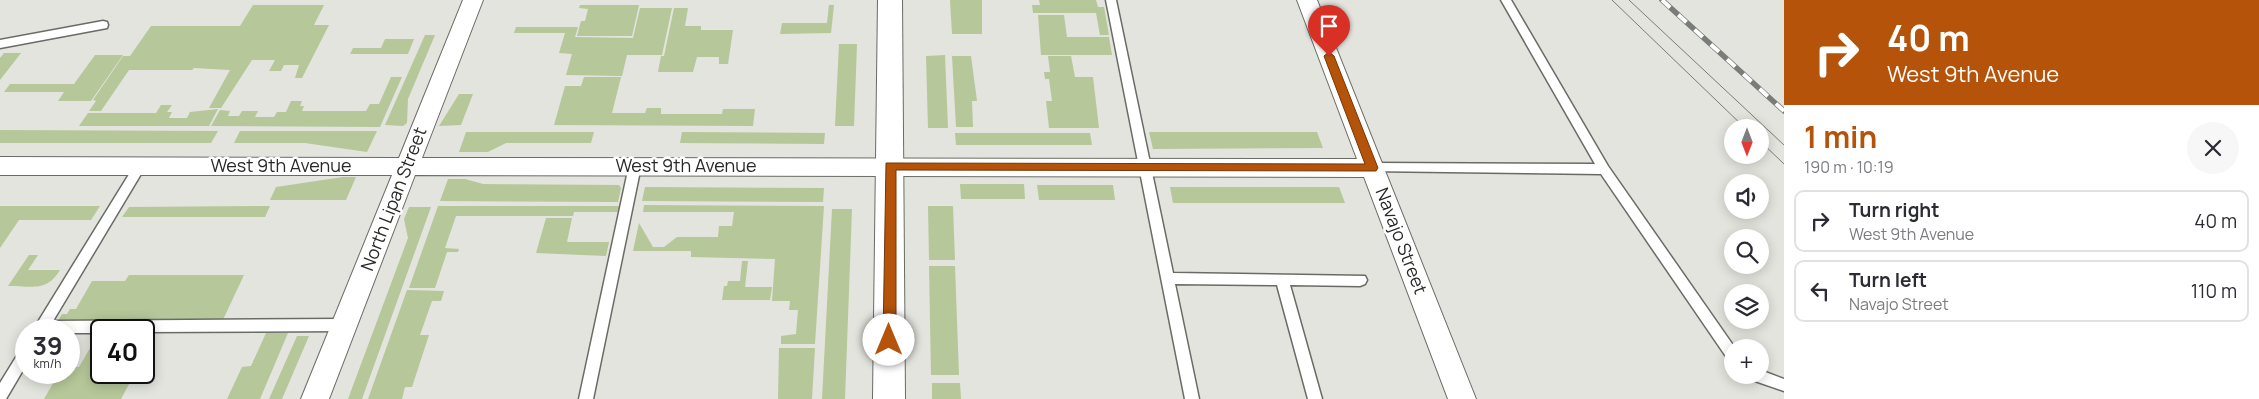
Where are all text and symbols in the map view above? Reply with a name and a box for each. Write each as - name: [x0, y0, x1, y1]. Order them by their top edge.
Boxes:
- pin: [1308, 5, 1350, 56]
- icon: arrive: [1315, 12, 1343, 40]
- text: 40 m: [1887, 14, 1970, 62]
- icon: right: [1804, 20, 1869, 85]
- text: West 9th Avenue: [1887, 59, 2059, 89]
- text: 1 min: [1804, 116, 1877, 157]
- north arrow: [1724, 119, 1769, 164]
- map controls: [1724, 119, 1769, 384]
- button: close: [2187, 122, 2239, 174]
- street label: North Lipan Street: [355, 123, 432, 274]
- street label: West 9th Avenue: [211, 153, 351, 177]
- street label: West 9th Avenue: [616, 153, 756, 177]
- text: 190 m · 10:19: [1804, 156, 1894, 178]
- button: sound: [1724, 174, 1769, 219]
- street label: Navajo Street: [1371, 184, 1433, 297]
- text: Turn right: [1849, 197, 1939, 223]
- icon: right: [1806, 207, 1834, 235]
- text: 40 m: [2194, 208, 2237, 234]
- text: West 9th Avenue: [1849, 223, 1974, 245]
- button: search: [1724, 229, 1769, 274]
- text: Turn left: [1849, 267, 1927, 293]
- icon: left: [1806, 277, 1834, 305]
- text: 110 m: [2191, 278, 2237, 304]
- button: layers: [1724, 284, 1769, 329]
- text: Navajo Street: [1849, 293, 1949, 315]
- position arrow: [862, 313, 914, 365]
- speed limit sign: 40: [90, 319, 155, 384]
- text: 39: [32, 328, 63, 363]
- button: +: [1724, 339, 1769, 384]
- text: km/h: [34, 355, 61, 372]

